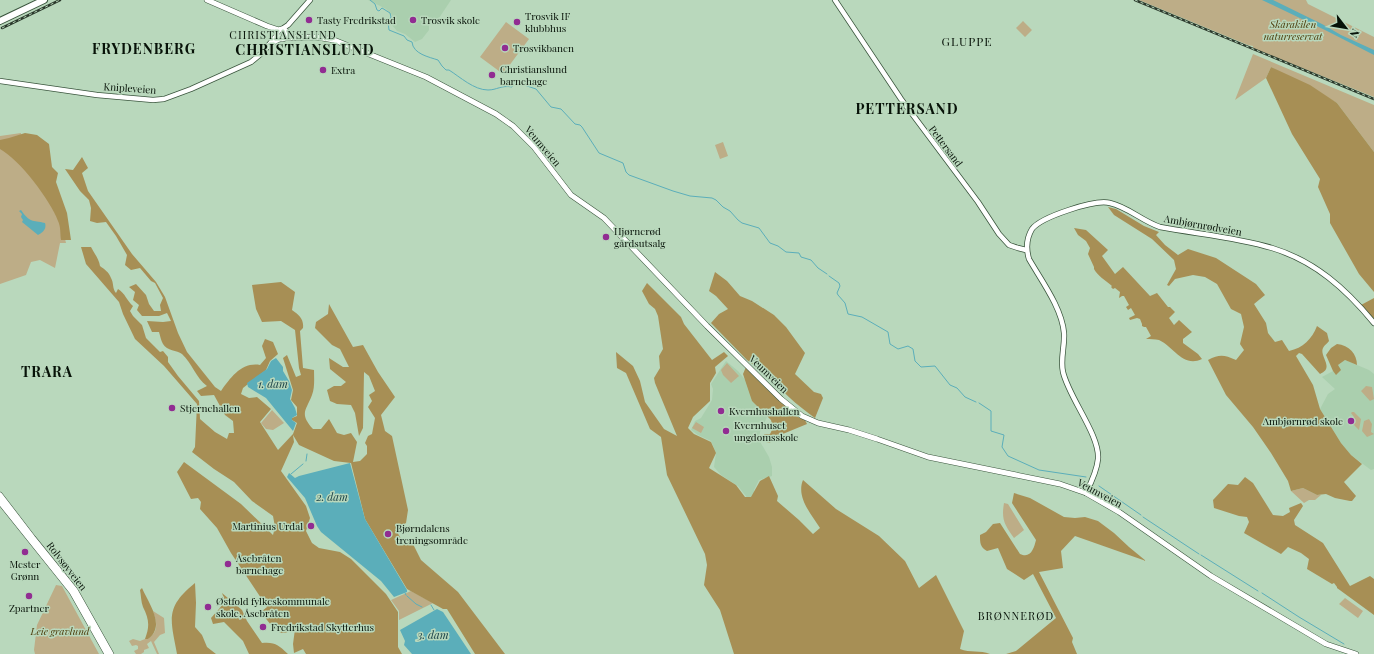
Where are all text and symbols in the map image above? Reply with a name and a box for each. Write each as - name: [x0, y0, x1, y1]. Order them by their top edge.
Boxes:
- north arrow: [1326, 8, 1366, 48]
- place label: Trosvik IF klubbhus: [525, 9, 570, 35]
- place label: Tasty Fredrikstad: [317, 13, 396, 27]
- place label: Trosvik skole: [421, 13, 480, 27]
- marker: Tasty Fredrikstad: [304, 15, 314, 25]
- marker: Trosvik skole: [408, 15, 418, 25]
- marker: Trosvik IF klubbhus: [512, 17, 522, 27]
- park label: Skårakilen naturreservat: [1264, 17, 1323, 43]
- text: N: [1346, 26, 1363, 41]
- district label: CHRISTIANSLUND: [229, 27, 337, 42]
- district label: GLUPPE: [941, 33, 993, 49]
- district label: FRYDENBERG: [92, 39, 196, 58]
- district label: CHRISTIANSLUND: [235, 40, 375, 59]
- place label: Trosvikbanen: [513, 41, 574, 55]
- marker: Trosvikbanen: [500, 43, 510, 53]
- place label: Christianslund barnehage: [500, 62, 567, 88]
- place label: Extra: [331, 63, 355, 77]
- marker: Extra: [318, 65, 328, 75]
- marker: Christianslund barnehage: [487, 70, 497, 80]
- street label: Knipleveien: [103, 79, 157, 97]
- district label: PETTERSAND: [855, 99, 959, 118]
- street label: Veumveien: [521, 122, 564, 169]
- street label: Pettersand: [926, 123, 966, 170]
- street label: Ambjørnrødveien: [1162, 211, 1243, 239]
- place label: Hjørnerød gårdsutsalg: [614, 224, 666, 250]
- marker: Hjørnerød gårdsutsalg: [601, 232, 611, 242]
- street label: Veumveien: [746, 351, 792, 396]
- district label: TRARA: [21, 362, 73, 381]
- water label: 1. dam: [258, 376, 288, 391]
- place label: Stjernehallen: [180, 401, 240, 415]
- marker: Stjernehallen: [167, 403, 177, 413]
- place label: Kvernhushallen: [729, 404, 800, 418]
- marker: Kvernhushallen: [716, 406, 726, 416]
- place label: Ambjørnrød skole: [1262, 414, 1343, 428]
- marker: Ambjørnrød skole: [1346, 416, 1356, 426]
- place label: Kvernhuset ungdomsskole: [734, 418, 798, 444]
- marker: Kvernhuset ungdomsskole: [721, 426, 731, 436]
- street label: Veumveien: [1074, 475, 1125, 511]
- water label: 2. dam: [315, 489, 348, 504]
- place label: Martinius Urdal: [232, 519, 303, 533]
- marker: Martinius Urdal: [306, 521, 316, 531]
- place label: Bjørndalens treningsområde: [396, 521, 468, 547]
- marker: Bjørndalens treningsområde: [383, 529, 393, 539]
- street label: Rolvsøyveien: [44, 539, 90, 593]
- marker: Mester Grønn: [20, 547, 30, 557]
- place label: Åsebråten barnehage: [235, 551, 283, 577]
- place label: Mester Grønn: [9, 557, 41, 583]
- marker: Åsebråten barnehage: [223, 559, 233, 569]
- marker: Zpartner: [24, 591, 34, 601]
- place label: Østfold fylkeskommunale skole, Åsebråten: [216, 594, 330, 620]
- place label: Zpartner: [9, 601, 50, 615]
- marker: Østfold fylkeskommunale skole, Åsebråten: [203, 602, 213, 612]
- district label: BRØNNERØD: [978, 608, 1054, 623]
- place label: Fredrikstad Skytterhus: [271, 620, 374, 634]
- marker: Fredrikstad Skytterhus: [258, 622, 268, 632]
- park label: Leie gravlund: [30, 624, 90, 638]
- water label: 3. dam: [416, 627, 449, 642]

